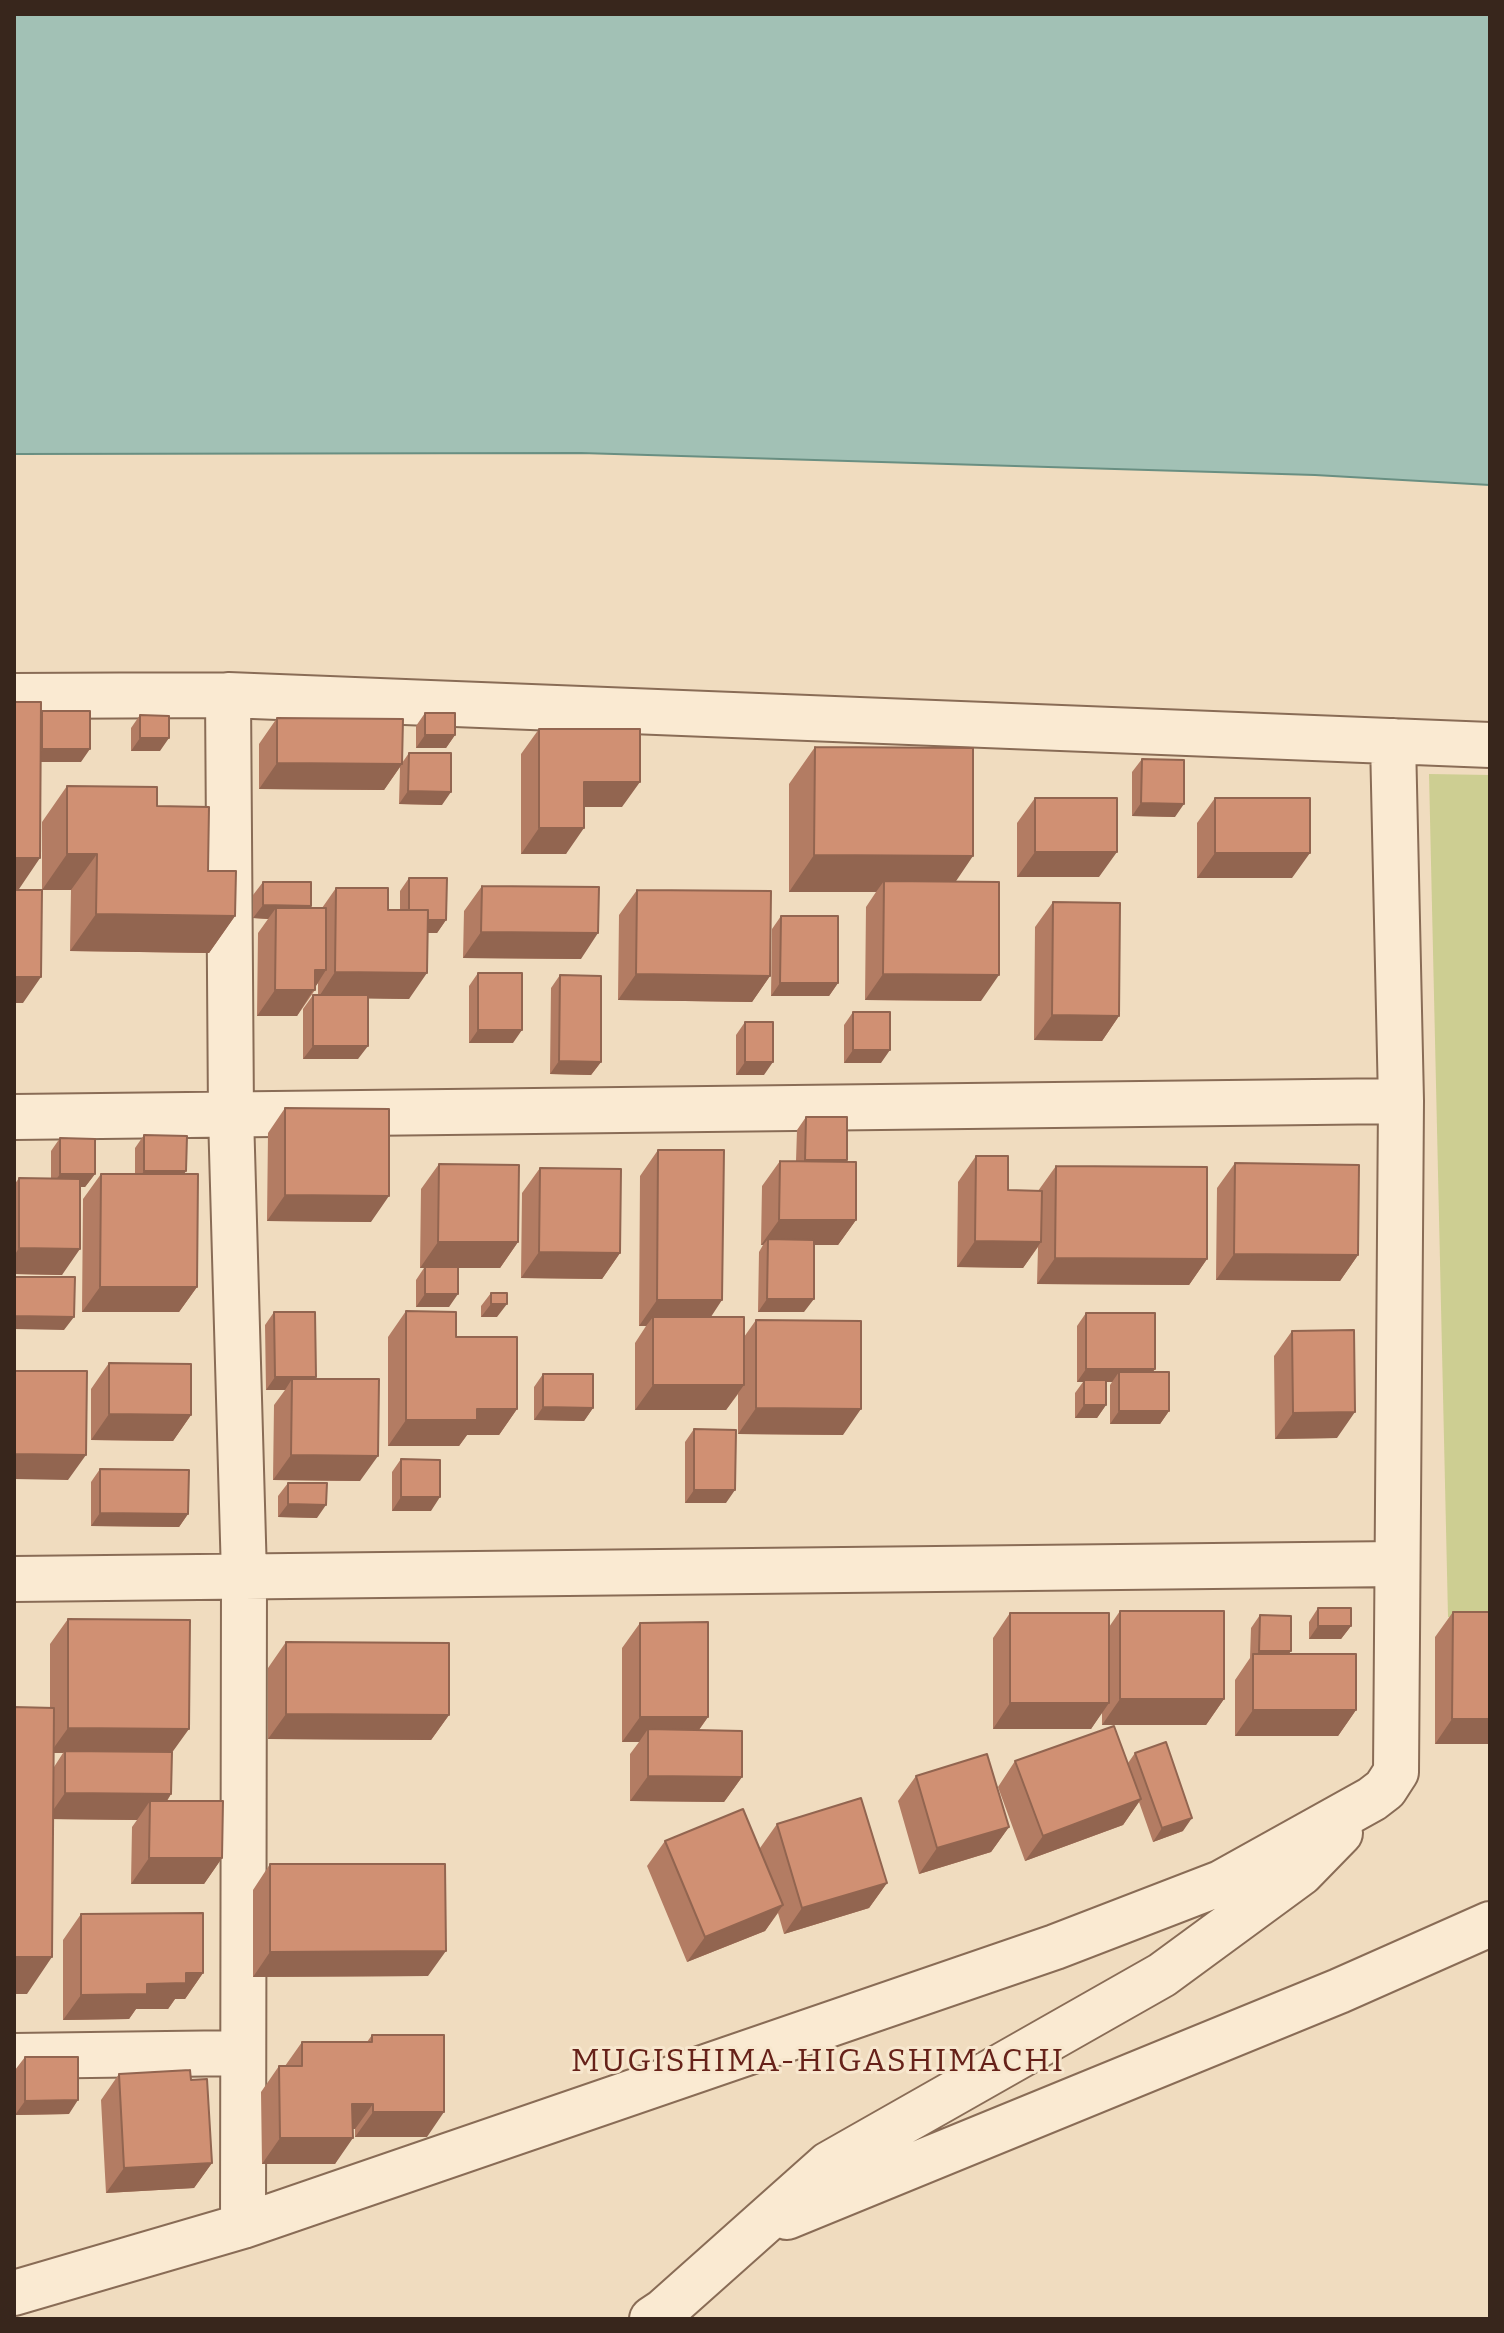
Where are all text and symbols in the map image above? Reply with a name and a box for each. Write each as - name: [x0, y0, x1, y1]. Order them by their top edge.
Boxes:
- district label: MUGISHIMA-HIGASHIMACHI: [571, 2043, 1065, 2081]

